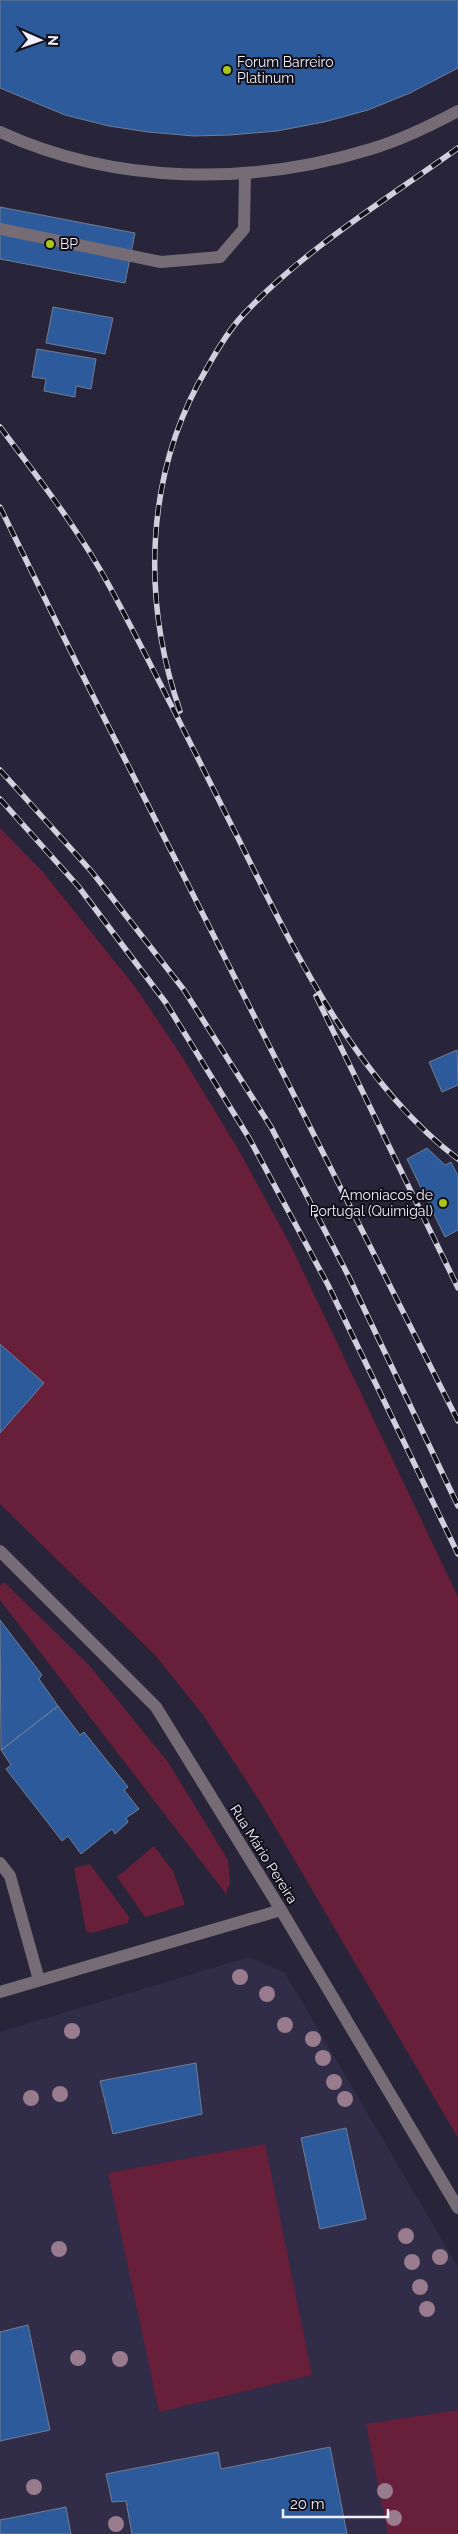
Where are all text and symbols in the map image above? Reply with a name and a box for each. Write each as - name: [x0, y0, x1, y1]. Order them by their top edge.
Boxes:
- north arrow: [15, 15, 65, 65]
- text: N: [45, 35, 61, 46]
- place label: Forum Barreiro Platinum: [237, 54, 334, 86]
- marker: Forum Barreiro Platinum: [221, 64, 233, 76]
- place label: BP: [60, 236, 78, 252]
- marker: BP: [44, 238, 56, 250]
- place label: Amoníacos de Portugal (Quimigal): [310, 1187, 433, 1219]
- marker: Amoníacos de Portugal (Quimigal): [437, 1197, 449, 1209]
- street label: Rua Mário Pereira: [227, 1802, 301, 1906]
- scale bar: [283, 2486, 388, 2518]
- text: 20 m: [290, 2495, 325, 2513]

